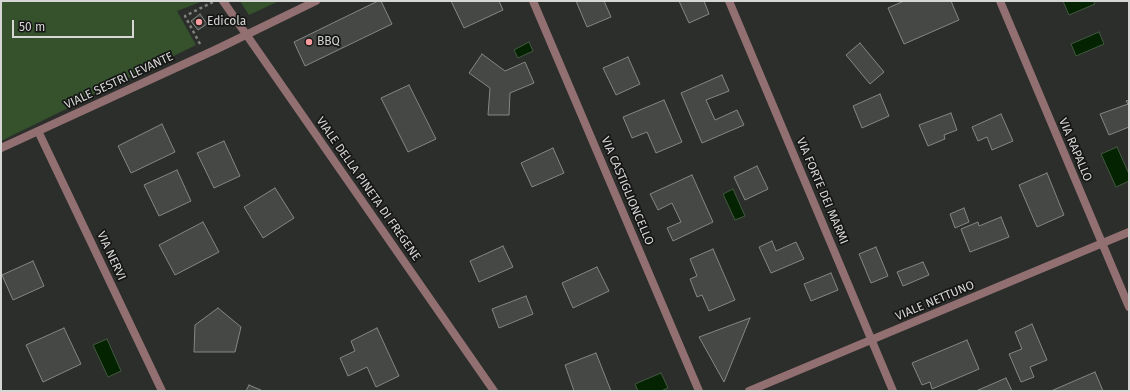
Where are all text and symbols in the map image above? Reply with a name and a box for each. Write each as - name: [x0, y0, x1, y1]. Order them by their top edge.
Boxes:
- scale bar: [14, 12, 136, 38]
- place label: Edicola: [207, 15, 246, 29]
- marker: Edicola: [194, 17, 204, 27]
- text: 50 m: [19, 20, 45, 34]
- place label: BBQ: [317, 35, 340, 49]
- marker: BBQ: [304, 37, 314, 47]
- street label: VIALE SESTRI LEVANTE: [62, 49, 176, 113]
- street label: VIALE DELLA PINETA DI FREGENE: [313, 114, 423, 264]
- street label: VIA RAPALLO: [1055, 116, 1095, 184]
- street label: VIA CASTIGLIONCELLO: [598, 135, 656, 247]
- street label: VIA FORTE DEI MARMI: [793, 136, 851, 246]
- street label: VIA NERVI: [93, 229, 129, 283]
- street label: VIALE NETTUNO: [893, 278, 977, 324]

